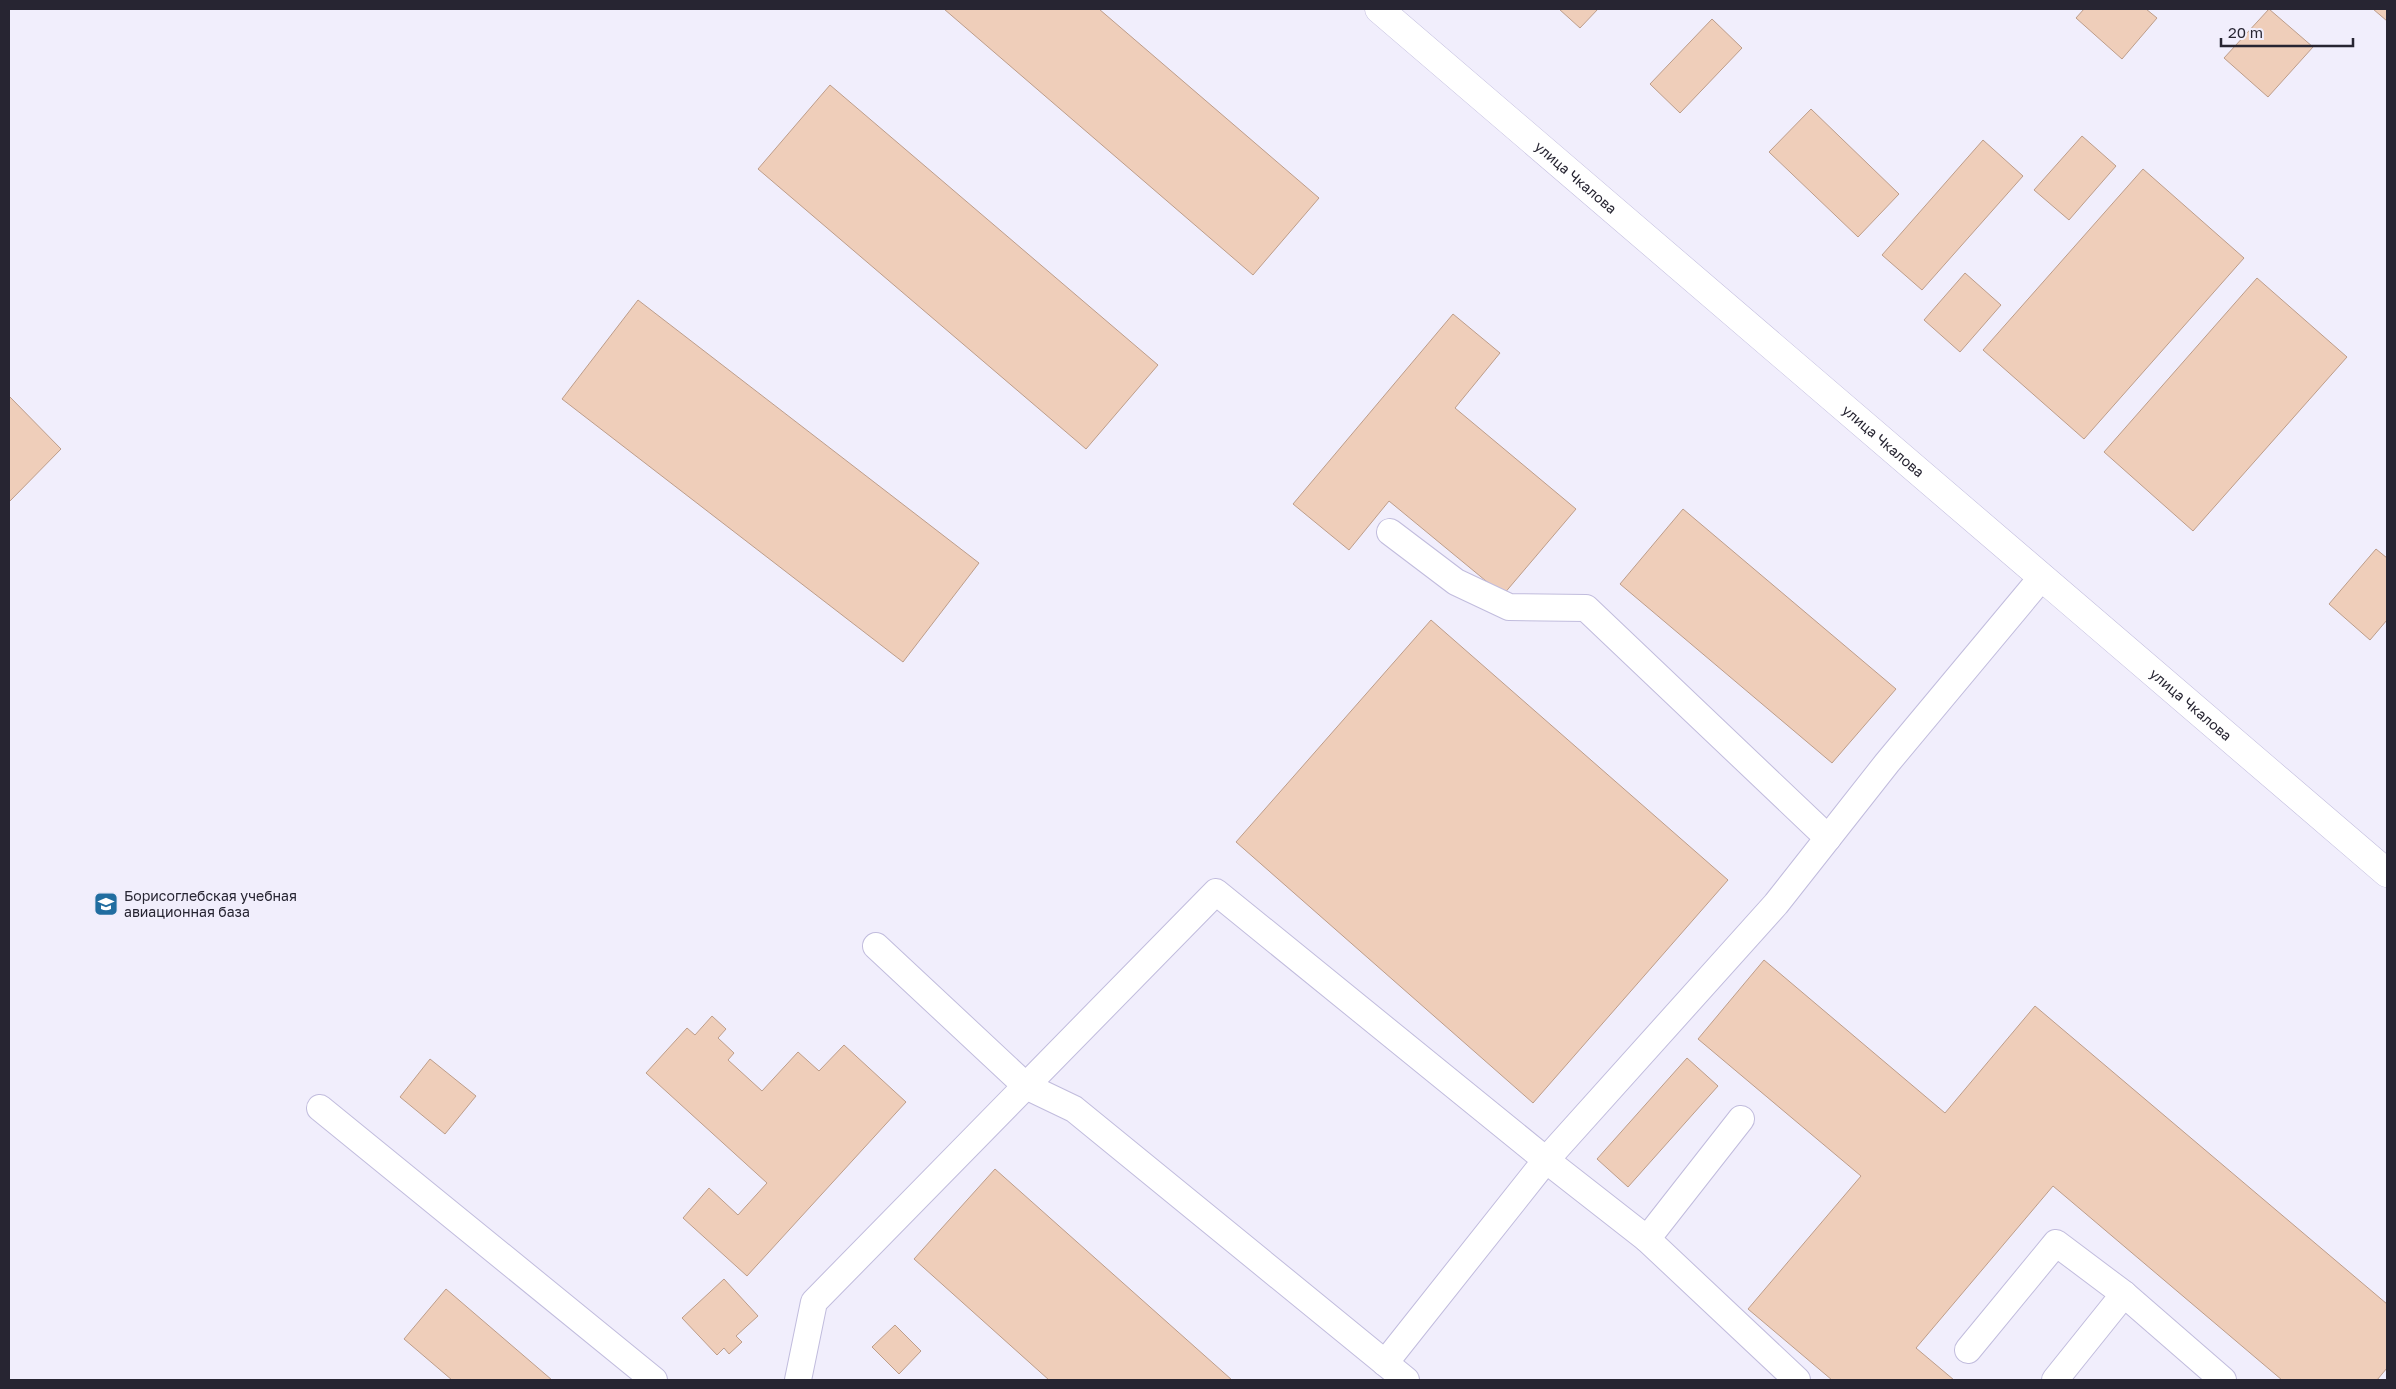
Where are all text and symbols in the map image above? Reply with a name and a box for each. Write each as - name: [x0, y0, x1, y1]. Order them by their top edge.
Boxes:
- scale bar: [2221, 15, 2354, 47]
- text: 20 m: [2228, 23, 2263, 41]
- street label: улица Чкалова: [1532, 137, 1620, 217]
- street label: улица Чкалова: [1839, 401, 1928, 480]
- street label: улица Чкалова: [2147, 665, 2235, 744]
- place label: Борисоглебская учебная авиационная база: [124, 887, 297, 920]
- school or university icon: Борисоглебская учебная авиационная база: [93, 891, 119, 917]

